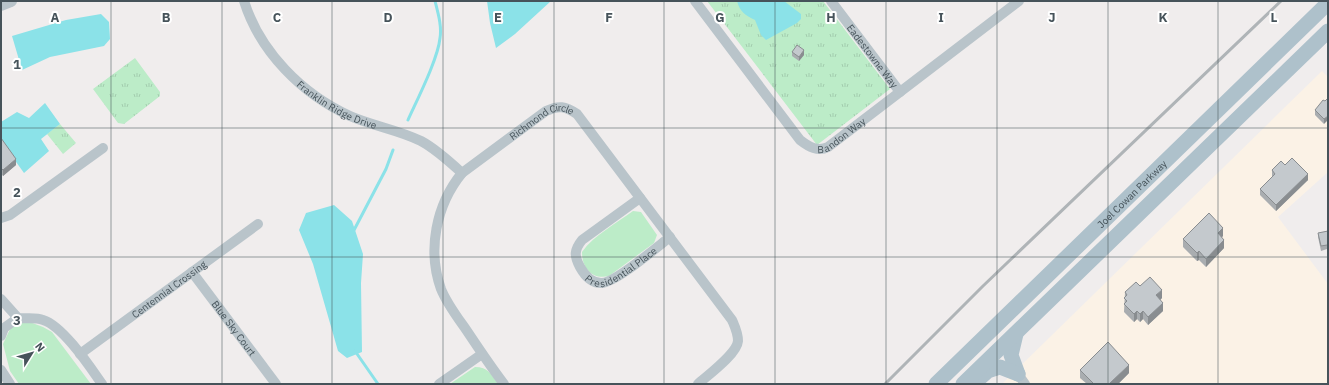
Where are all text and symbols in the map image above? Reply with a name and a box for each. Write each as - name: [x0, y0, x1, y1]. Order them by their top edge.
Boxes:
- text: A: [51, 9, 60, 26]
- text: B: [162, 9, 171, 26]
- text: C: [273, 9, 282, 26]
- text: D: [383, 9, 393, 26]
- text: E: [494, 9, 502, 26]
- text: F: [605, 9, 613, 26]
- text: G: [715, 9, 725, 26]
- text: H: [826, 9, 836, 26]
- text: I: [938, 9, 944, 26]
- text: J: [1048, 9, 1056, 26]
- text: K: [1158, 9, 1168, 26]
- text: L: [1271, 9, 1278, 26]
- street label: Eadestowne Way: [844, 22, 901, 91]
- text: 1: [13, 56, 21, 73]
- street label: Franklin Ridge Drive: [294, 78, 379, 132]
- street label: Richmond Circle: [507, 101, 577, 143]
- street label: Bandon Way: [817, 115, 868, 156]
- street label: Joel Cowan Parkway: [1095, 157, 1170, 231]
- text: 2: [13, 184, 21, 201]
- street label: Presidential Place: [582, 244, 660, 290]
- street label: Centennial Crossing: [129, 258, 210, 321]
- street label: Blue Sky Court: [209, 298, 259, 359]
- text: 3: [13, 312, 21, 329]
- north arrow: [12, 333, 52, 373]
- text: N: [32, 340, 48, 354]

